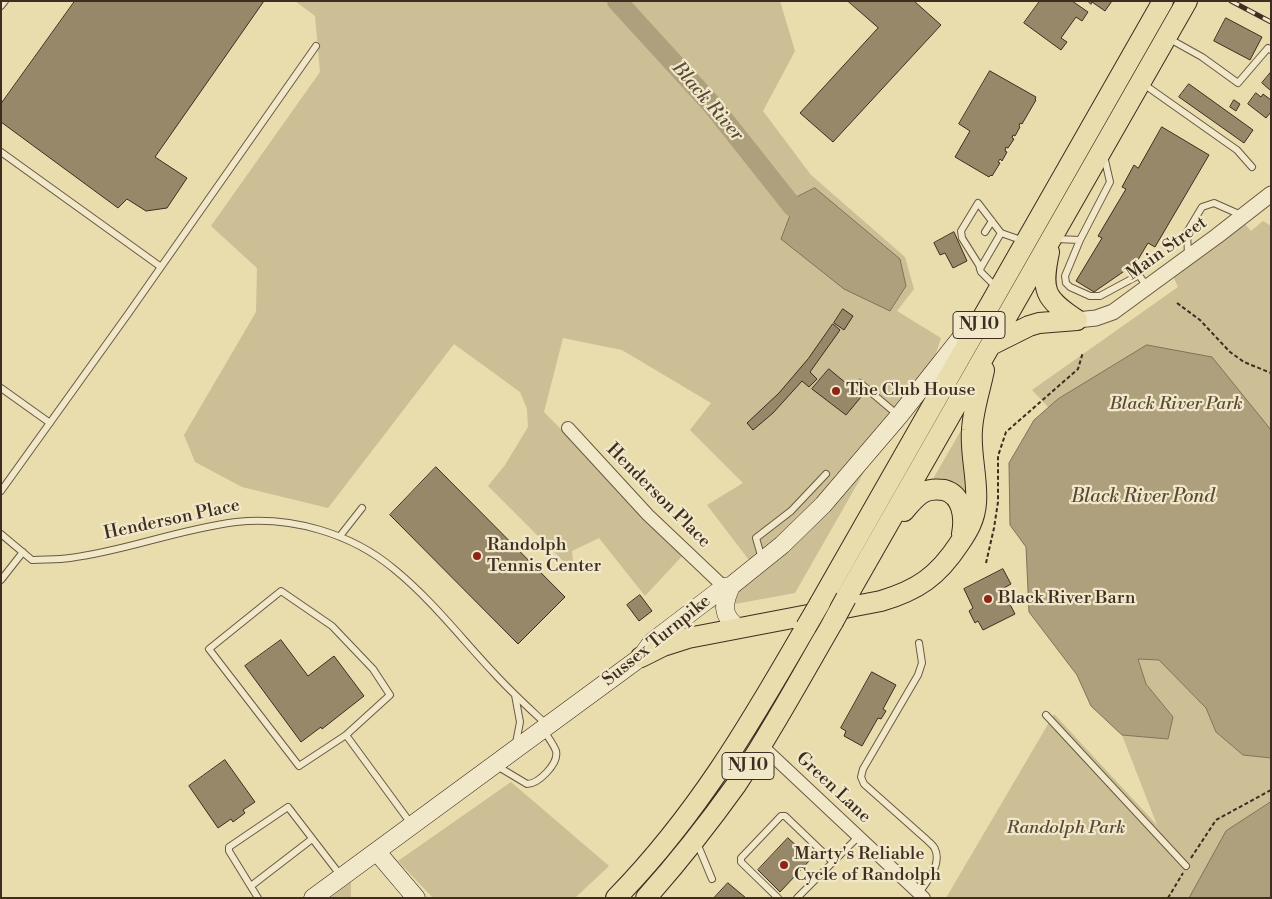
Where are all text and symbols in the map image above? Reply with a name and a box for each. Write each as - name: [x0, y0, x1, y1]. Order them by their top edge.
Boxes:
- water label: Black River: [666, 58, 748, 146]
- street label: Main Street: [1123, 213, 1211, 285]
- road number: NJ 10: [953, 312, 1005, 338]
- place label: The Club House: [846, 380, 976, 402]
- marker: The Club House: [830, 385, 842, 397]
- park label: Black River Park: [1109, 394, 1243, 416]
- street label: Henderson Place: [601, 439, 715, 553]
- water label: Black River Pond: [1071, 486, 1215, 508]
- street label: Henderson Place: [102, 495, 242, 545]
- place label: Randolph Tennis Center: [487, 535, 601, 578]
- marker: Randolph Tennis Center: [471, 550, 483, 562]
- place label: Black River Barn: [998, 588, 1135, 610]
- street label: Sussex Turnpike: [598, 591, 716, 691]
- marker: Black River Barn: [982, 593, 994, 605]
- street label: Green Lane: [791, 748, 875, 828]
- road number: NJ 10: [722, 752, 774, 779]
- park label: Randolph Park: [1007, 818, 1125, 840]
- place label: Marty's Reliable Cycle of Randolph: [794, 844, 941, 886]
- marker: Marty's Reliable Cycle of Randolph: [778, 859, 790, 871]

